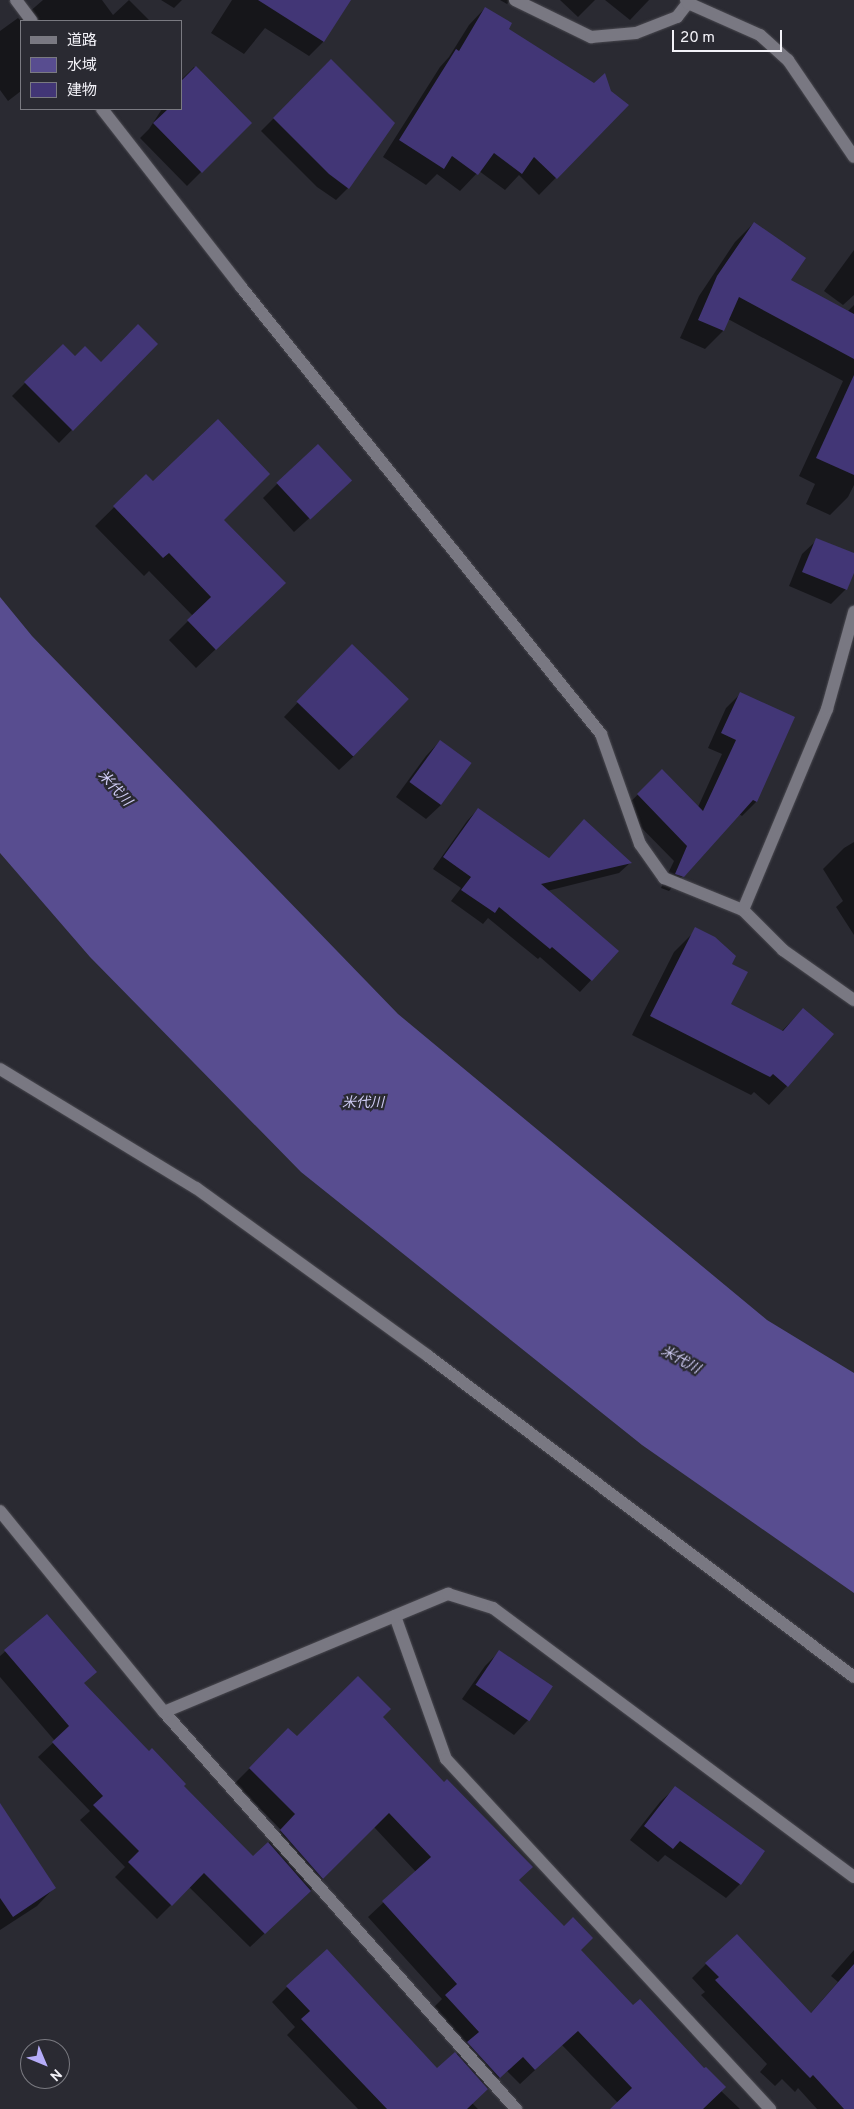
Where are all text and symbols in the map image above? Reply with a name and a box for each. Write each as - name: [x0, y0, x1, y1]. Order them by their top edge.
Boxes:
- legend: [20, 20, 182, 110]
- scale bar: [674, 20, 784, 52]
- text: 20 m: [680, 29, 715, 48]
- text: 道路: [67, 32, 97, 51]
- text: 水域: [67, 57, 97, 76]
- text: 建物: [67, 82, 97, 101]
- water label: 米代川: [94, 768, 134, 810]
- water label: 米代川: [342, 1096, 384, 1112]
- water label: 米代川: [658, 1343, 702, 1379]
- north arrow: [20, 2039, 70, 2089]
- text: N: [46, 2065, 65, 2084]

